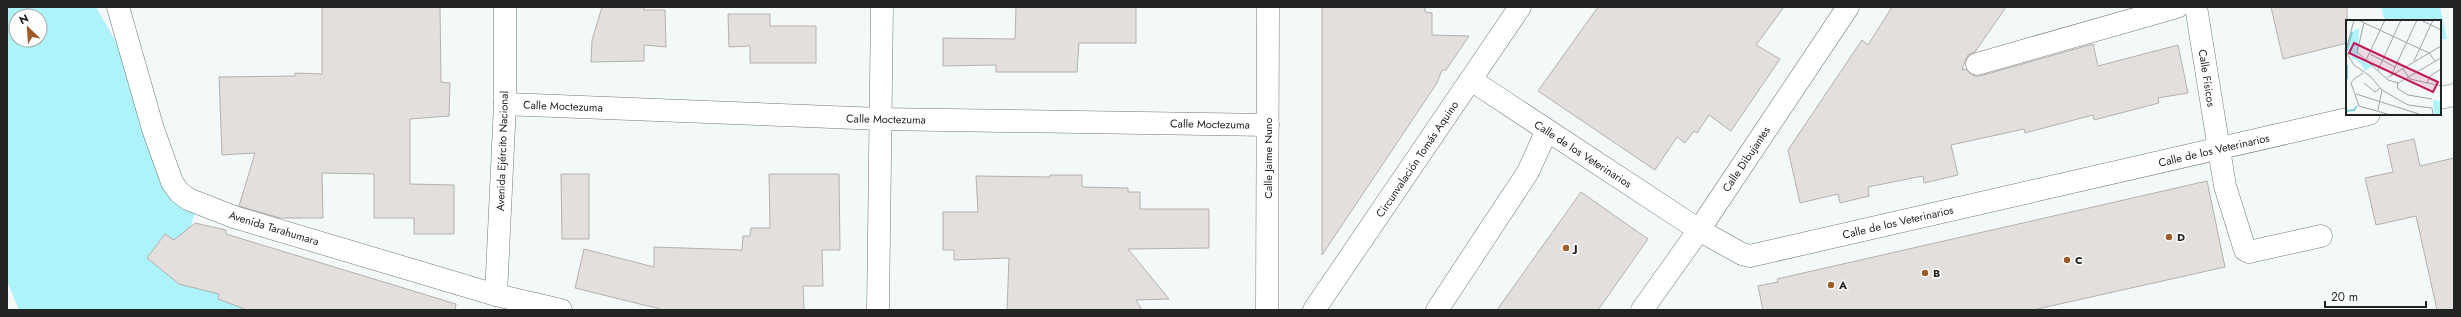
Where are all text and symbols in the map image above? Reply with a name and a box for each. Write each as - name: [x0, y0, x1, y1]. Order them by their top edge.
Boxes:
- north arrow: [8, 8, 48, 48]
- text: N: [16, 10, 31, 28]
- inset map: [2346, 20, 2441, 115]
- street label: Calle Físicos: [2195, 48, 2220, 109]
- street label: Avenida Ejército Nacional: [492, 91, 512, 211]
- street label: Calle Moctezuma: [523, 97, 603, 115]
- street label: Circunvalación Tomás Aquino: [1372, 98, 1462, 220]
- street label: Calle Moctezuma: [846, 110, 926, 128]
- street label: Calle Moctezuma: [1170, 115, 1250, 133]
- street label: Calle de los Veterinarios: [1531, 116, 1635, 192]
- street label: Calle Jaime Nuno: [1260, 117, 1276, 199]
- street label: Calle Dibujantes: [1718, 123, 1774, 195]
- street label: Calle de los Veterinarios: [2157, 129, 2272, 171]
- street label: Calle de los Veterinarios: [1841, 201, 1956, 243]
- street label: Avenida Tarahumara: [227, 207, 321, 249]
- place label: D: [2177, 229, 2185, 245]
- marker: D: [2164, 232, 2174, 242]
- place label: J: [1572, 240, 1578, 256]
- marker: J: [1561, 243, 1571, 253]
- place label: C: [2075, 252, 2083, 268]
- marker: C: [2062, 255, 2072, 265]
- place label: B: [1933, 265, 1940, 281]
- marker: B: [1920, 268, 1930, 278]
- place label: A: [1838, 277, 1848, 293]
- marker: A: [1826, 280, 1836, 290]
- scale bar: [2325, 283, 2426, 309]
- text: 20 m: [2331, 288, 2358, 306]

